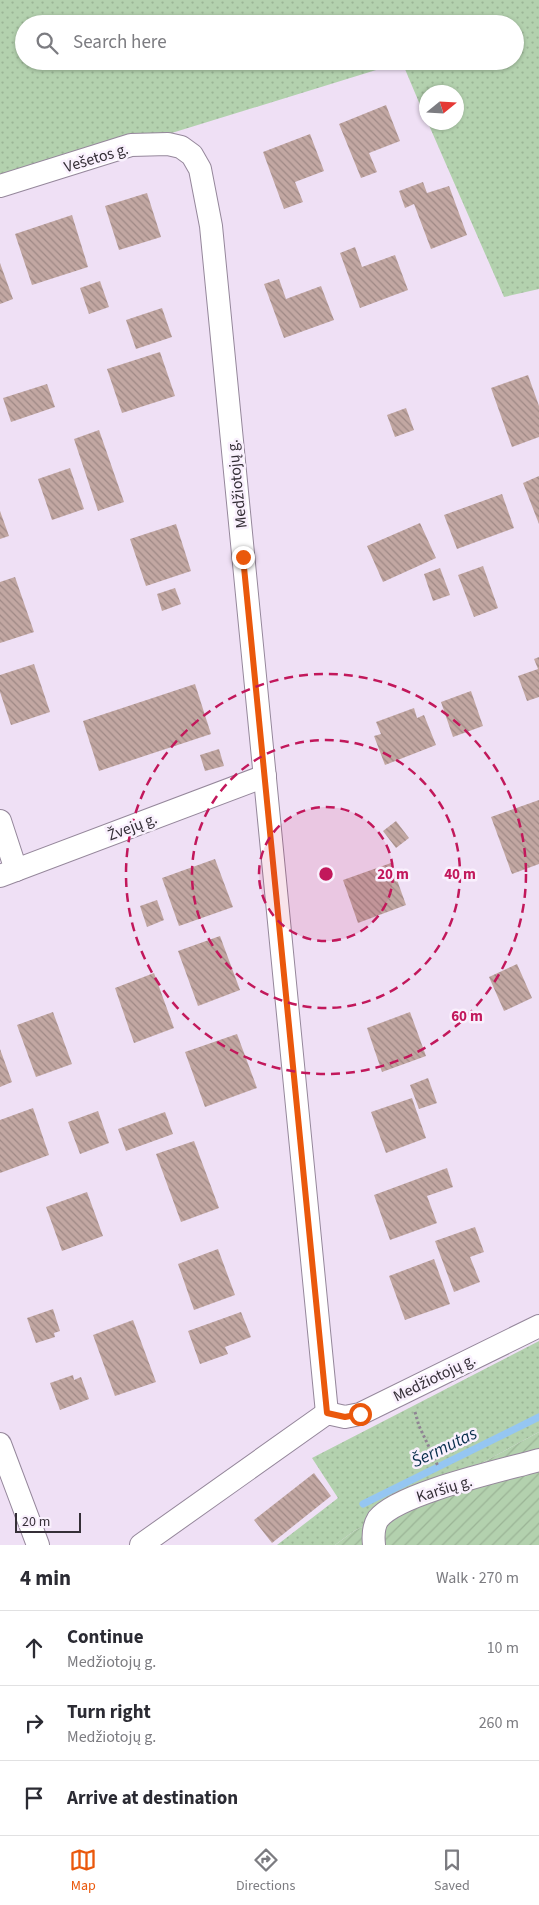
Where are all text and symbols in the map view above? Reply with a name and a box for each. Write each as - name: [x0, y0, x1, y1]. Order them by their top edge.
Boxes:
- search box: [15, 15, 524, 70]
- icon: search: [33, 29, 61, 57]
- text: Search here: [73, 29, 167, 56]
- north arrow: [419, 85, 464, 130]
- street label: Vešetos g.: [61, 138, 131, 178]
- street label: Medžiotojų g.: [221, 438, 253, 529]
- route end: [232, 546, 255, 569]
- street label: Žvejų g.: [104, 807, 160, 846]
- text: 20 m: [377, 864, 409, 885]
- text: 40 m: [444, 864, 476, 885]
- centre of rings: [317, 865, 335, 883]
- text: 60 m: [451, 1006, 483, 1027]
- street label: Medžiotojų g.: [389, 1348, 479, 1407]
- route start: [349, 1403, 372, 1426]
- water label: Šermutas: [407, 1421, 481, 1474]
- street label: Karšių g.: [414, 1470, 475, 1508]
- scale bar: [15, 1510, 81, 1533]
- text: 20 m: [22, 1512, 50, 1532]
- text: 4 min: [20, 1563, 71, 1593]
- text: Walk · 270 m: [436, 1567, 519, 1589]
- text: Continue: [67, 1624, 144, 1651]
- icon: ahead: [20, 1634, 48, 1662]
- text: 10 m: [487, 1637, 519, 1659]
- text: Medžiotojų g.: [67, 1651, 156, 1673]
- text: Turn right: [67, 1699, 151, 1726]
- icon: right: [20, 1709, 48, 1737]
- text: 260 m: [479, 1712, 519, 1734]
- text: Medžiotojų g.: [67, 1726, 156, 1748]
- icon: arrive: [20, 1784, 48, 1812]
- text: Arrive at destination: [67, 1785, 238, 1812]
- tab: Map: [69, 1846, 97, 1896]
- tab: Directions: [236, 1846, 295, 1896]
- tab: Saved: [434, 1846, 470, 1896]

